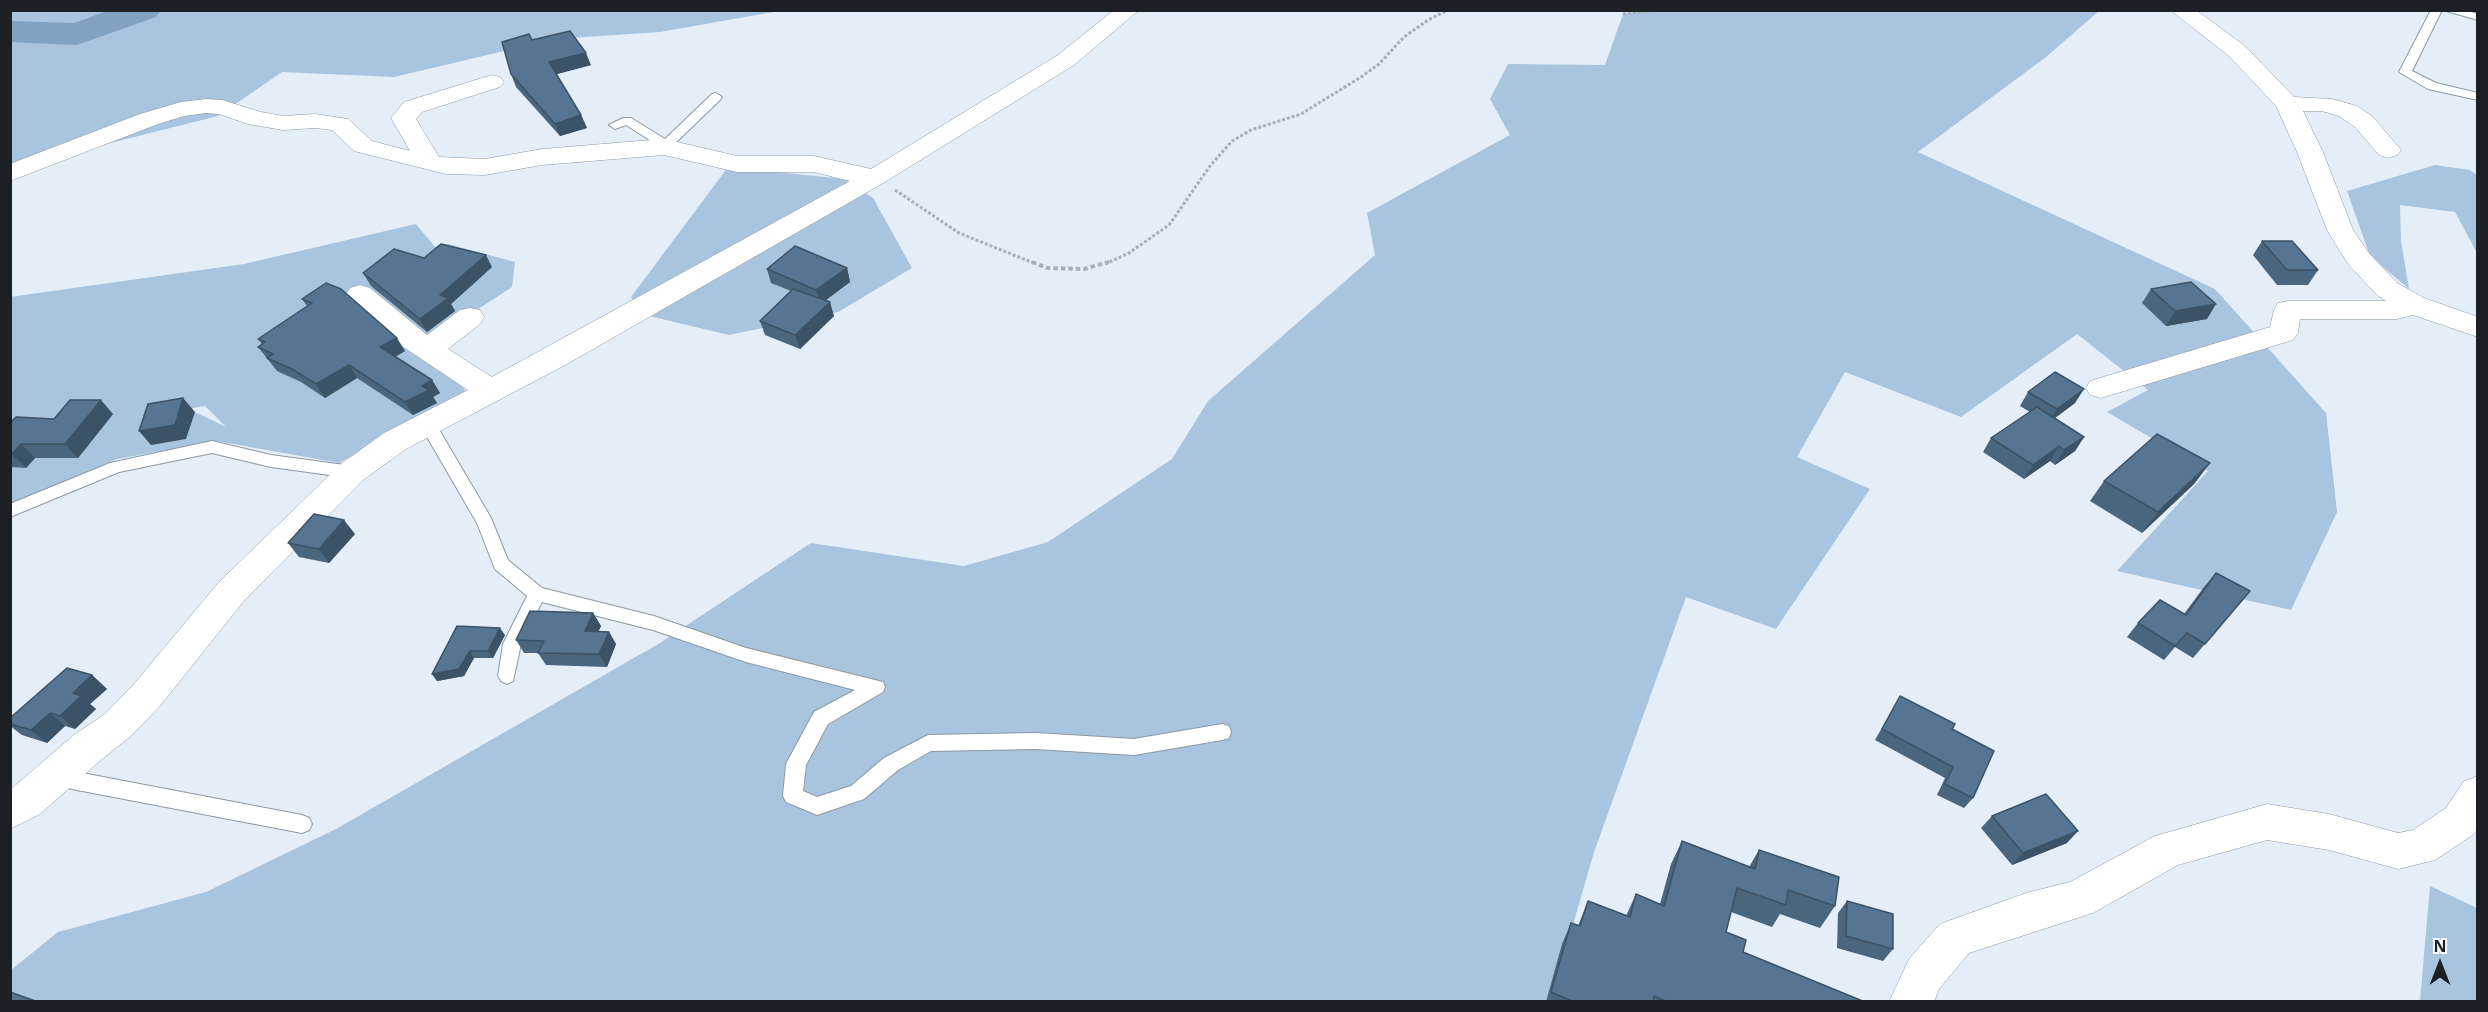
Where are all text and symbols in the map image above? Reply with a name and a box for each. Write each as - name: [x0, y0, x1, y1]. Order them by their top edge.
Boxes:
- north arrow: [2410, 934, 2470, 994]
- text: N: [2433, 935, 2447, 957]

